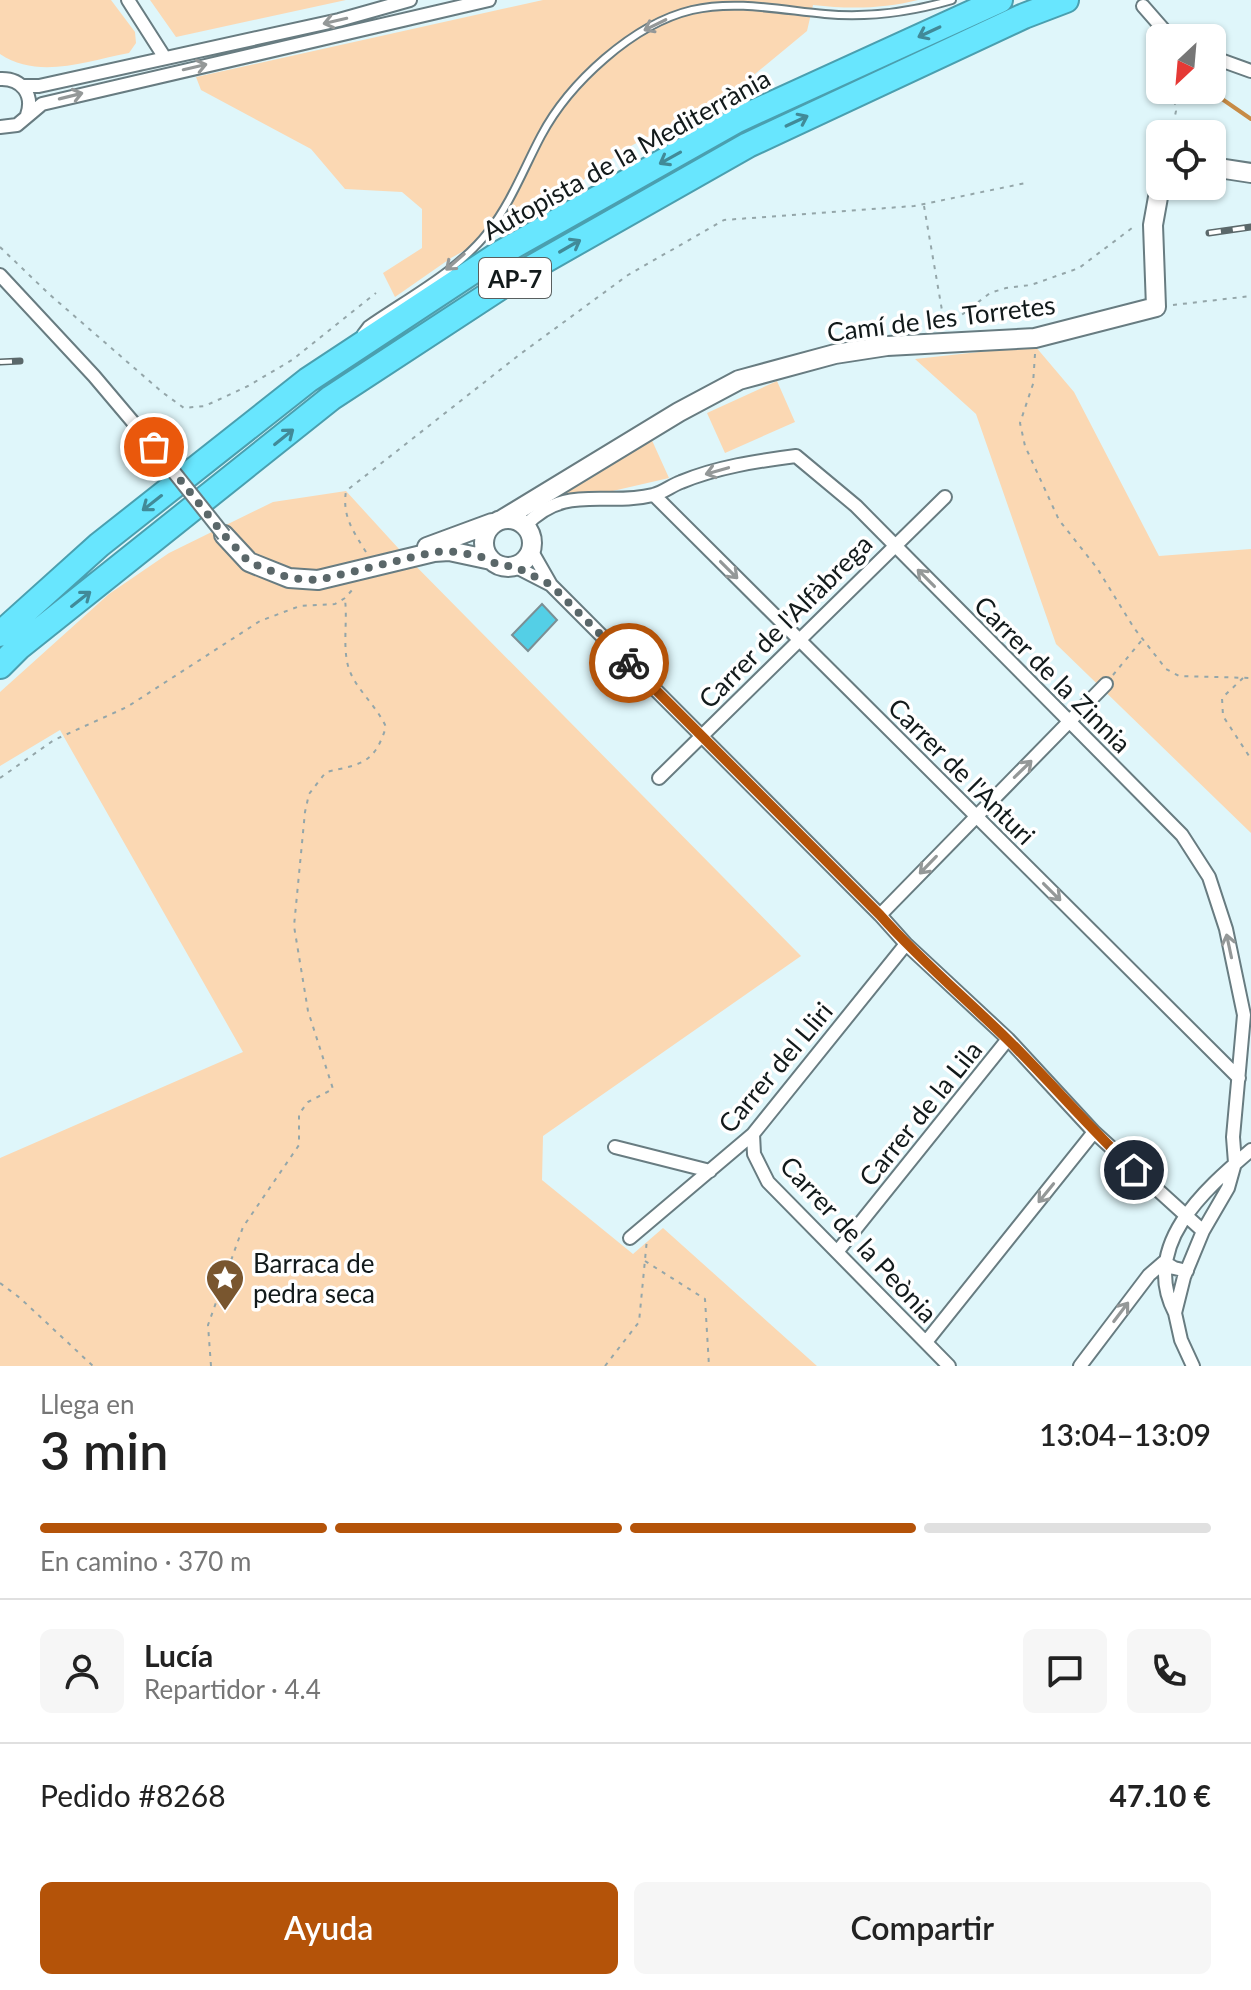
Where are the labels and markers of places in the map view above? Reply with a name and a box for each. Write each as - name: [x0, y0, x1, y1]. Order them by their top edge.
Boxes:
- pin: [120, 413, 188, 481]
- pin: [1100, 1136, 1168, 1204]
- place label: Barraca de pedra seca: [253, 1247, 375, 1309]
- place icon: Barraca de pedra seca: [204, 1257, 246, 1312]

